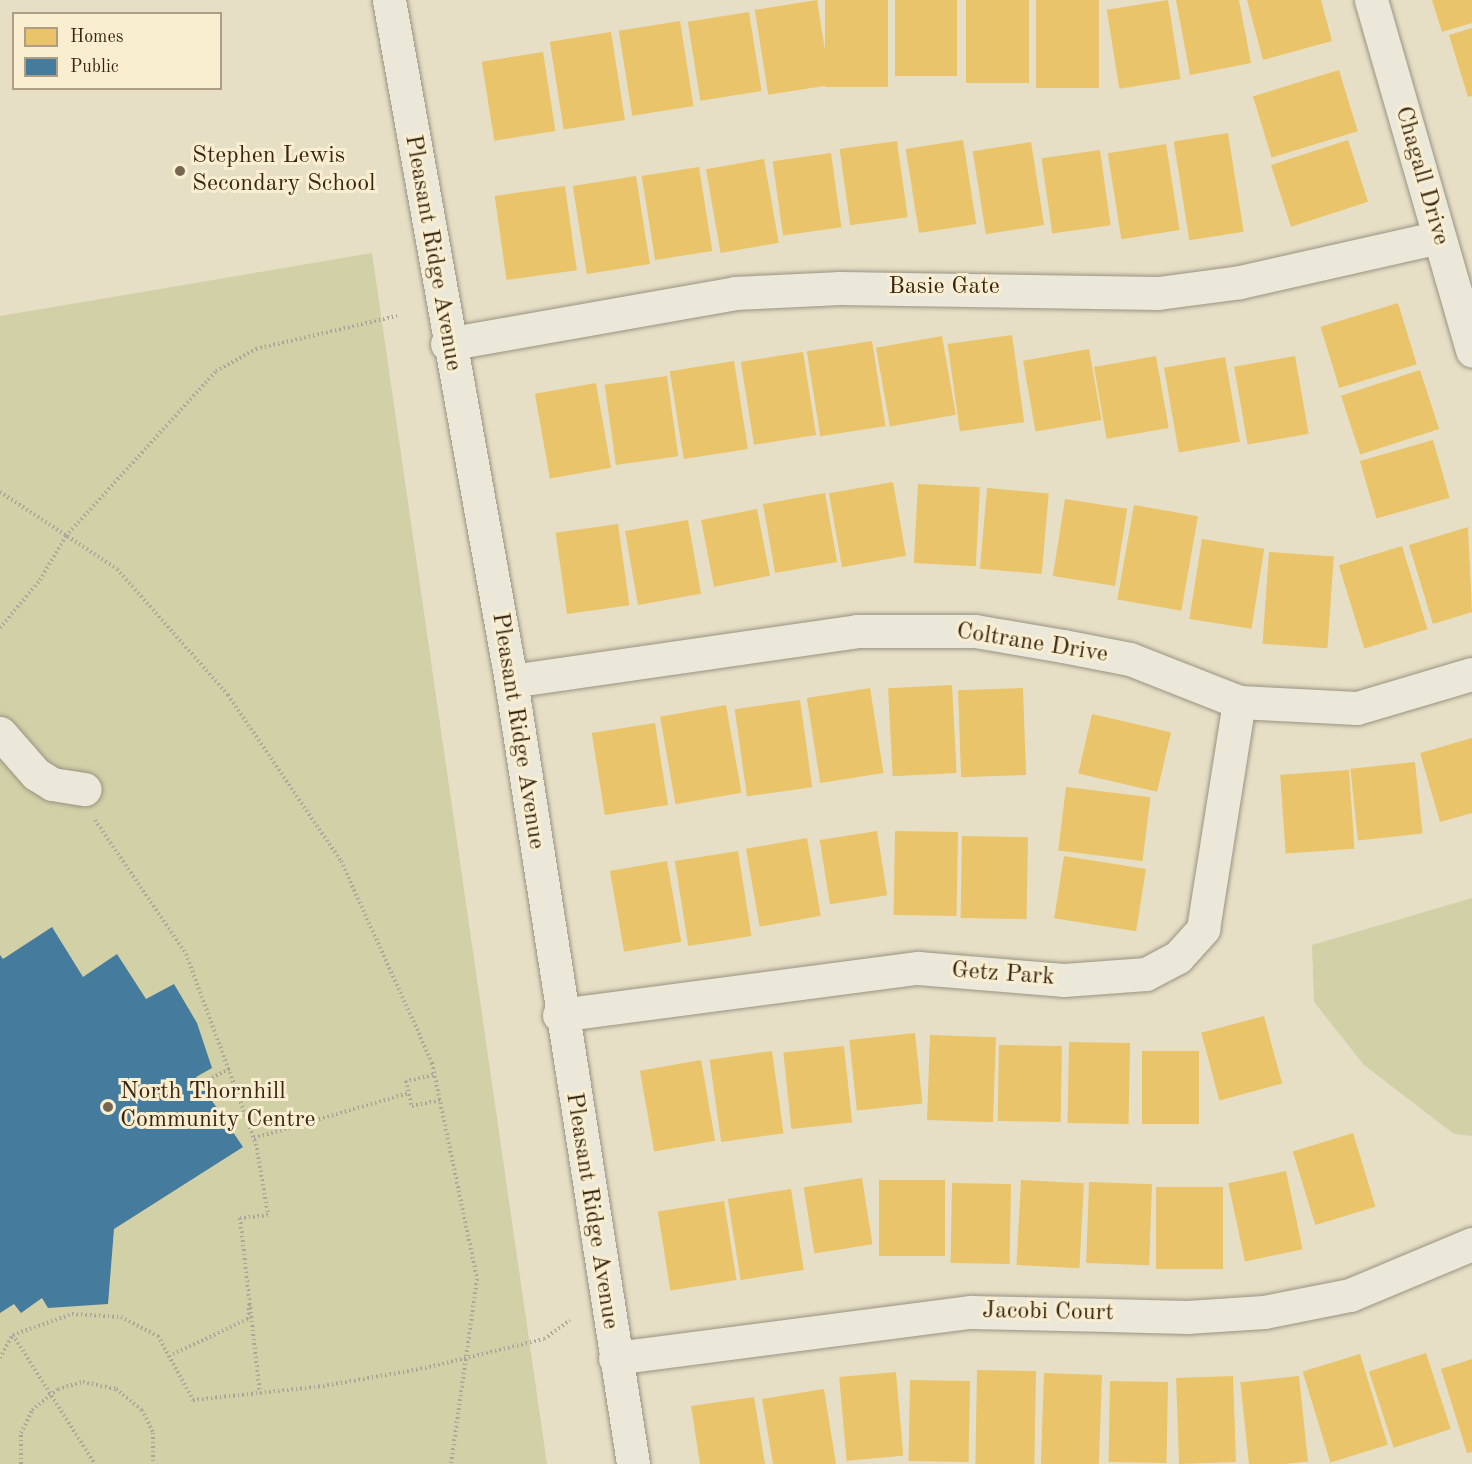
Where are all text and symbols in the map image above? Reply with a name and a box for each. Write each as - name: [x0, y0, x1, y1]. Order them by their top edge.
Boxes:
- legend: [12, 12, 222, 90]
- text: Homes: [70, 28, 124, 46]
- text: Public: [70, 58, 119, 76]
- street label: Chagall Drive: [1387, 103, 1455, 249]
- street label: Pleasant Ridge Avenue: [397, 133, 467, 373]
- place label: Stephen Lewis Secondary School: [192, 143, 376, 199]
- marker: Stephen Lewis Secondary School: [173, 164, 187, 178]
- street label: Basie Gate: [888, 274, 1000, 302]
- street label: Pleasant Ridge Avenue: [484, 611, 550, 851]
- street label: Coltrane Drive: [954, 618, 1110, 670]
- street label: Getz Park: [950, 957, 1056, 993]
- place label: North Thornhill Community Centre: [120, 1079, 316, 1135]
- street label: Pleasant Ridge Avenue: [558, 1091, 624, 1331]
- marker: North Thornhill Community Centre: [101, 1100, 115, 1114]
- street label: Jacobi Court: [982, 1297, 1114, 1329]

